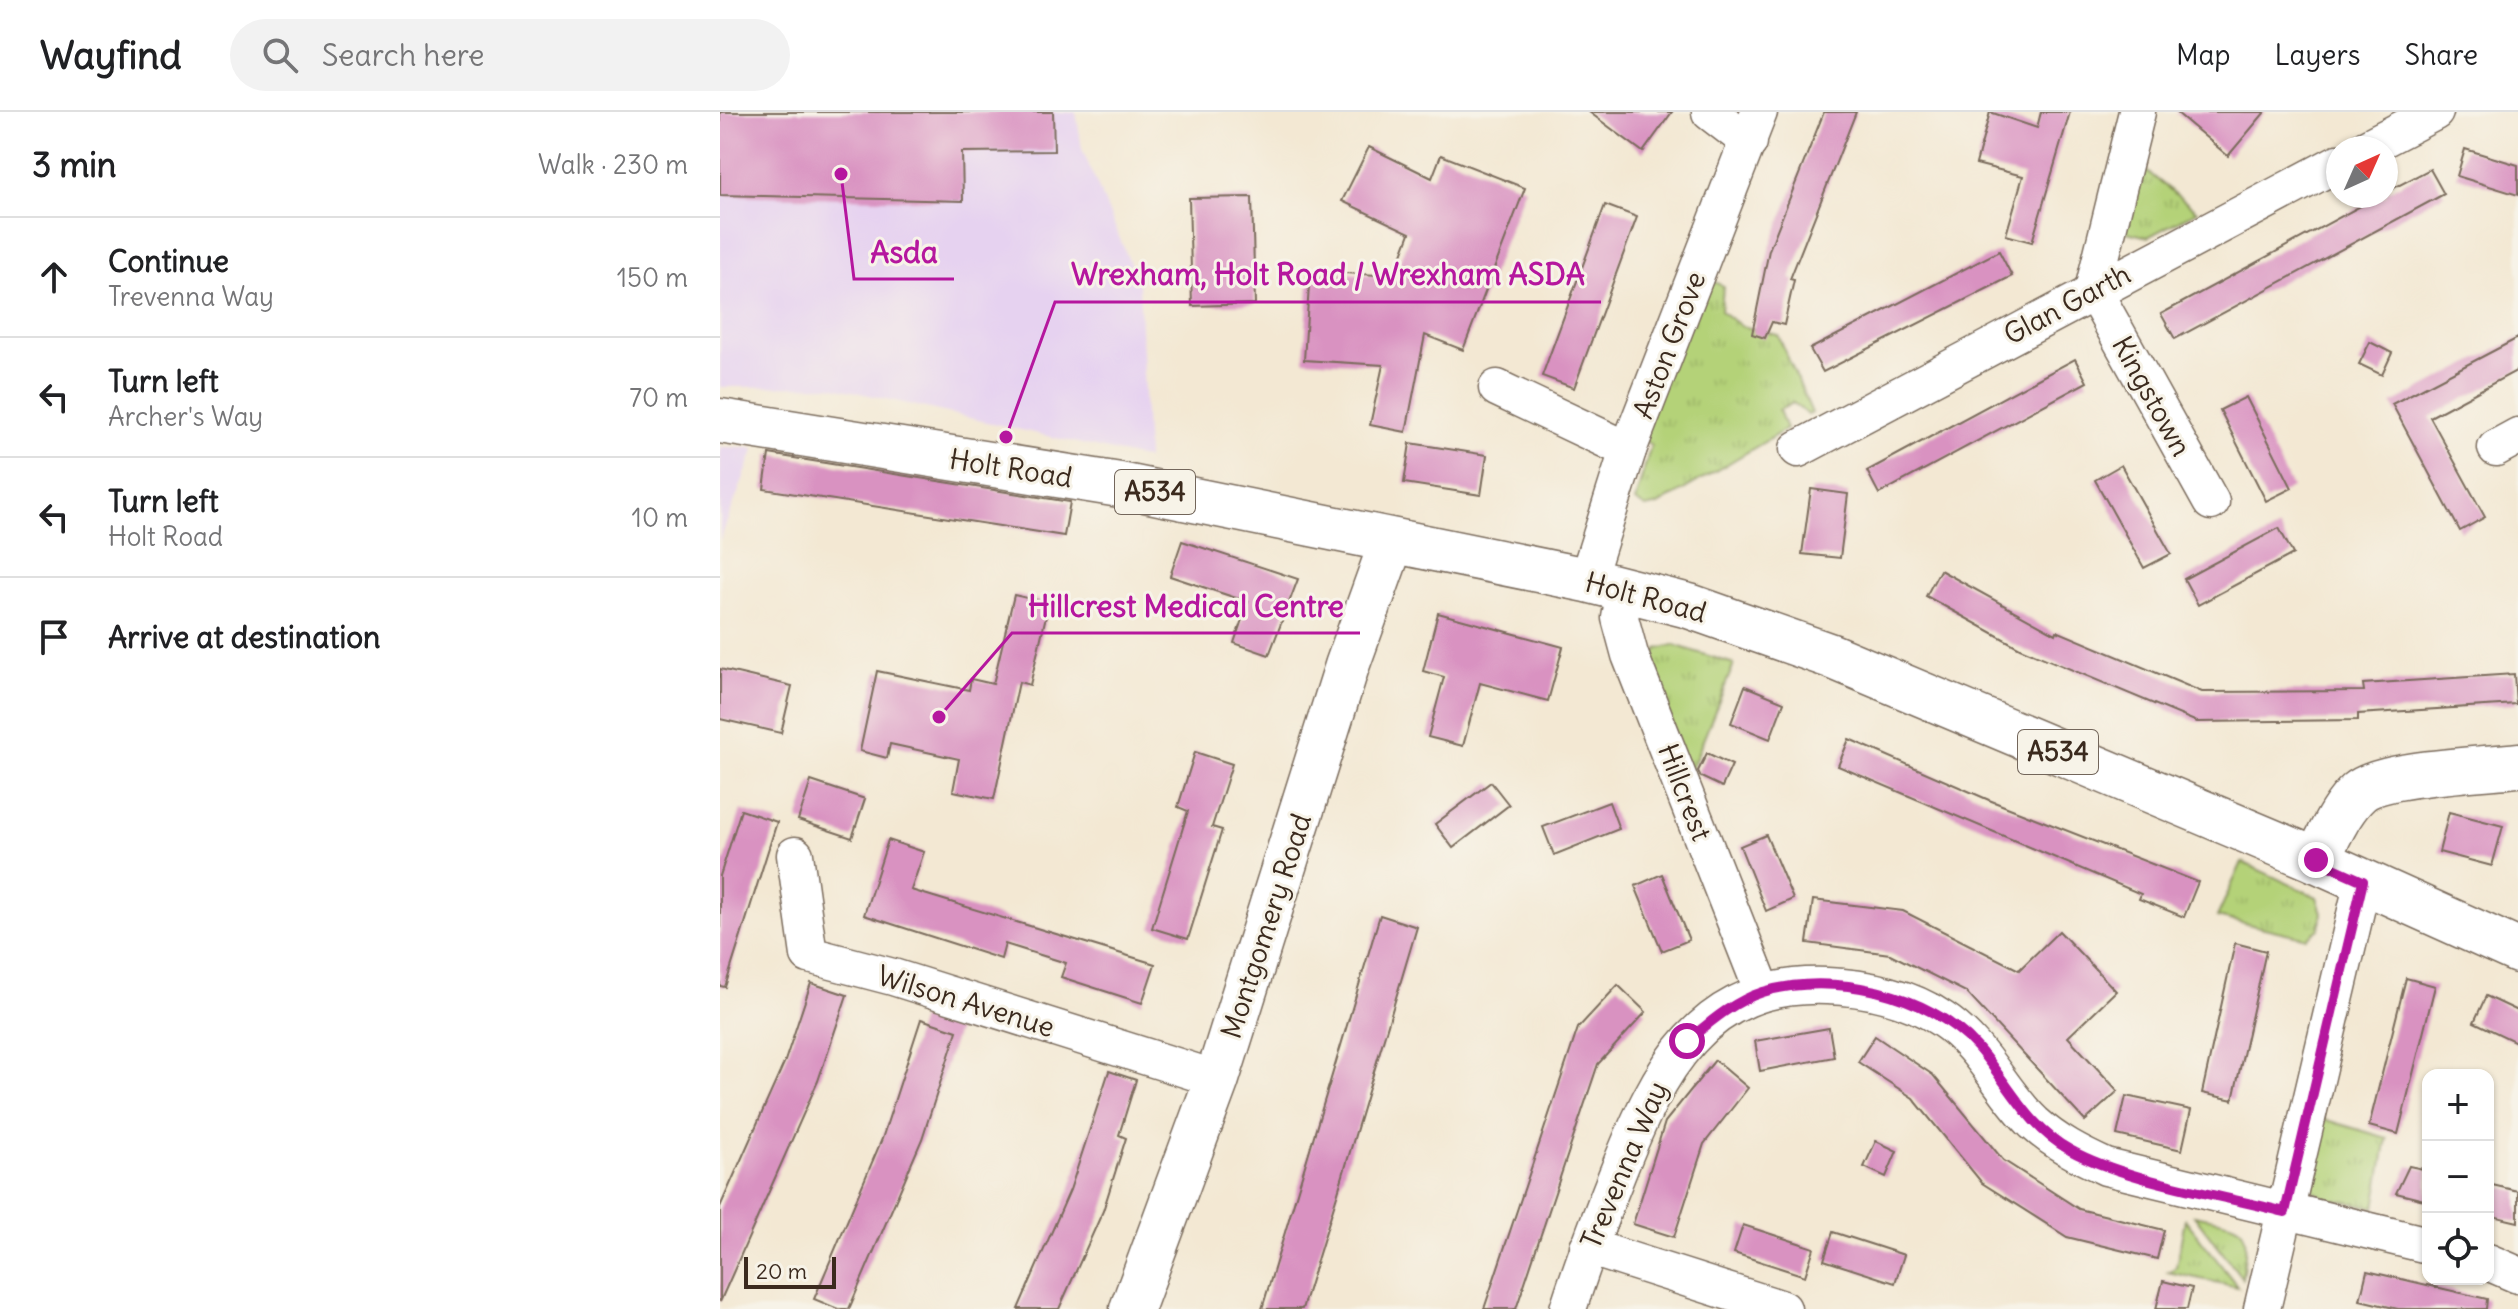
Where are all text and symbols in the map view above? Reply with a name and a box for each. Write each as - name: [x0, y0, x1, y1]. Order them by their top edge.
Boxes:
- search box: [230, 19, 790, 91]
- text: Wayfind: [40, 32, 182, 79]
- icon: search: [258, 33, 302, 77]
- text: Search here: [322, 36, 484, 74]
- text: Map: [2176, 37, 2231, 73]
- text: Layers: [2275, 37, 2361, 73]
- text: Share: [2405, 37, 2478, 73]
- north arrow: [2326, 136, 2398, 208]
- text: 3 min: [32, 143, 117, 186]
- text: Walk · 230 m: [538, 148, 688, 181]
- callout: Asda: [854, 225, 954, 279]
- text: Asda: [870, 233, 938, 271]
- text: Continue: [108, 242, 229, 280]
- callout: Wrexham, Holt Road / Wrexham ASDA: [1055, 248, 1601, 302]
- icon: ahead: [32, 255, 76, 299]
- text: Wrexham, Holt Road / Wrexham ASDA: [1071, 255, 1585, 293]
- street label: Glan Garth: [1997, 256, 2137, 352]
- text: 150 m: [617, 261, 688, 294]
- street label: Aston Grove: [1625, 266, 1713, 424]
- text: Trevenna Way: [108, 280, 274, 313]
- street label: Kingstown: [2104, 330, 2200, 462]
- text: Turn left: [108, 362, 219, 400]
- icon: left: [32, 375, 76, 419]
- text: 70 m: [629, 381, 688, 414]
- text: Archer's Way: [108, 400, 263, 433]
- street label: Holt Road: [947, 441, 1075, 495]
- road number: A534: [1115, 470, 1195, 514]
- text: Turn left: [108, 482, 219, 520]
- icon: left: [32, 495, 76, 539]
- text: 10 m: [632, 501, 688, 534]
- text: Holt Road: [108, 520, 223, 553]
- street label: Holt Road: [1582, 564, 1710, 630]
- callout: Hillcrest Medical Centre: [1012, 579, 1360, 633]
- text: Hillcrest Medical Centre: [1028, 587, 1344, 625]
- icon: arrive: [32, 615, 76, 659]
- text: Arrive at destination: [108, 618, 380, 656]
- road number: A534: [2018, 730, 2098, 774]
- street label: Hillcrest: [1650, 738, 1720, 846]
- street label: Montgomery Road: [1213, 809, 1319, 1043]
- route end: [2298, 842, 2334, 878]
- street label: Wilson Avenue: [873, 957, 1059, 1045]
- route start: [1669, 1023, 1705, 1059]
- map controls: [2422, 1069, 2494, 1285]
- button: +: [2422, 1069, 2494, 1141]
- street label: Trevenna Way: [1573, 1076, 1675, 1254]
- button: −: [2422, 1141, 2494, 1213]
- button: locate: [2422, 1213, 2494, 1285]
- scale bar: [744, 1253, 836, 1289]
- text: 20 m: [756, 1257, 807, 1285]

